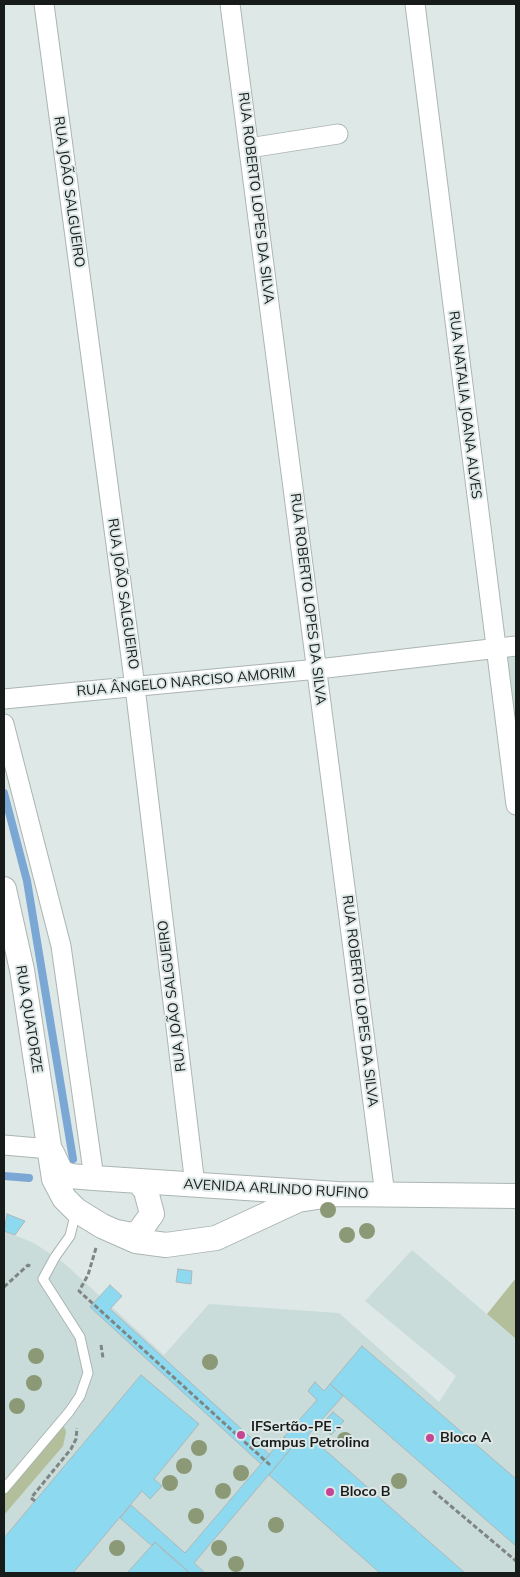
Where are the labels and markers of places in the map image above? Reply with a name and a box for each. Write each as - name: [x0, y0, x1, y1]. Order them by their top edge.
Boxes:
- place label: IFSertão-PE - Campus Petrolina: [251, 1419, 370, 1451]
- marker: IFSertão-PE - Campus Petrolina: [235, 1429, 247, 1441]
- place label: Bloco A: [440, 1430, 491, 1446]
- marker: Bloco A: [424, 1432, 436, 1444]
- place label: Bloco B: [340, 1484, 390, 1500]
- marker: Bloco B: [324, 1486, 336, 1498]

